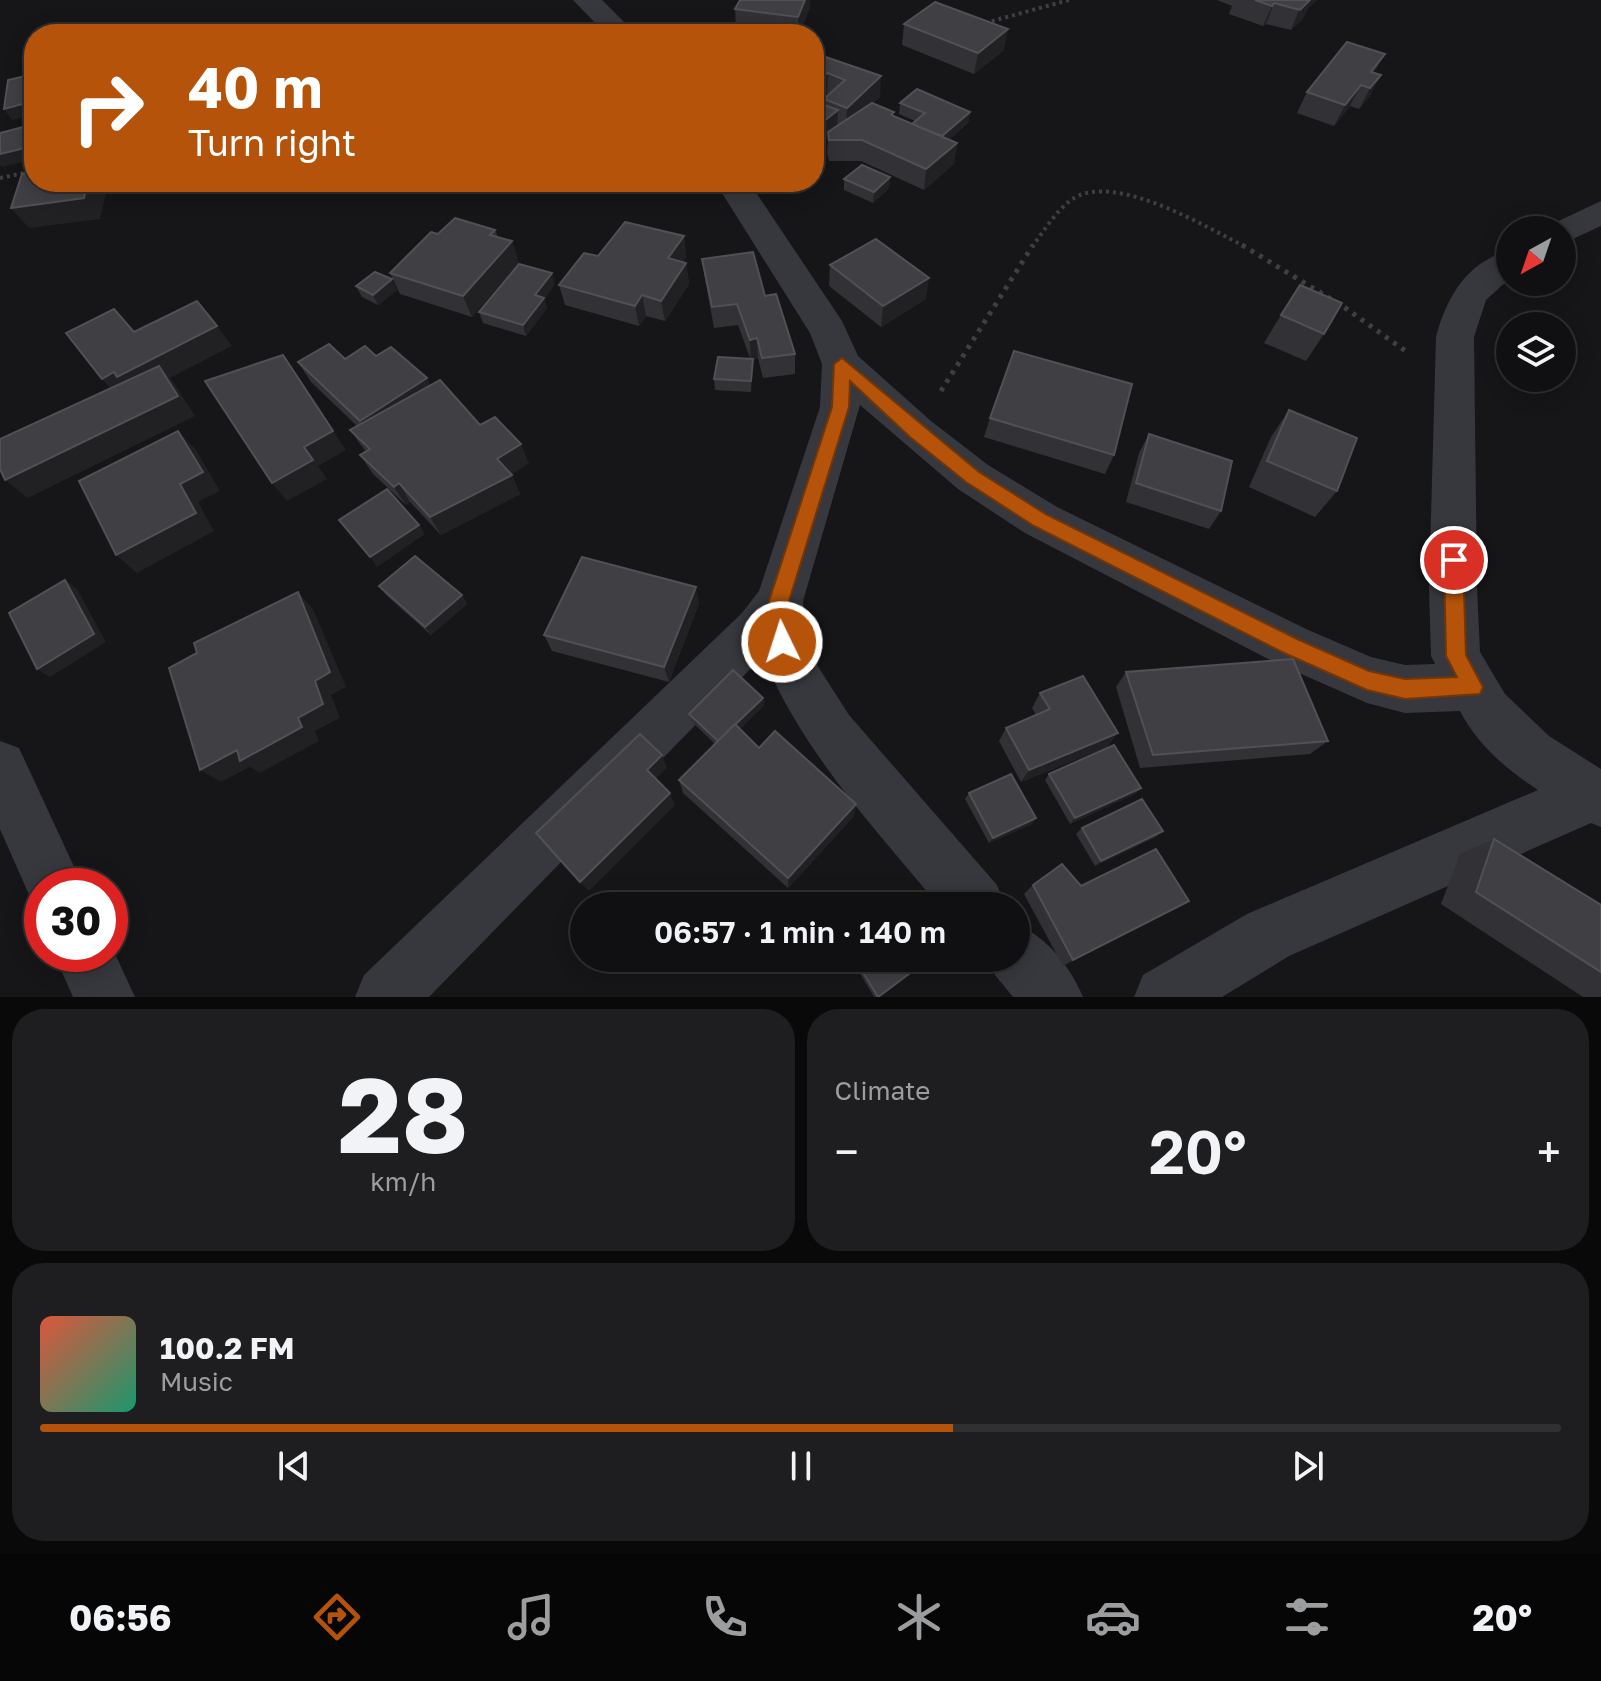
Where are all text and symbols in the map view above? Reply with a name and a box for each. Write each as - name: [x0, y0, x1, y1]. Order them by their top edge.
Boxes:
- text: 40 m: [188, 53, 322, 120]
- icon: right: [56, 56, 160, 160]
- text: Turn right: [188, 121, 356, 164]
- north arrow: [1496, 216, 1576, 296]
- map controls: [1496, 216, 1576, 392]
- button: layers: [1496, 312, 1576, 392]
- pin: [1420, 526, 1488, 594]
- icon: arrive: [1432, 538, 1476, 582]
- position arrow: [740, 600, 824, 684]
- speed limit sign: 30: [24, 868, 128, 972]
- text: 06:57 · 1 min · 140 m: [654, 914, 946, 950]
- text: 28: [338, 1051, 468, 1176]
- text: Climate: [835, 1075, 930, 1106]
- text: 20°: [1149, 1115, 1247, 1187]
- text: −: [835, 1125, 859, 1178]
- text: +: [1537, 1125, 1561, 1178]
- text: km/h: [370, 1166, 436, 1197]
- text: 100.2 FM: [160, 1330, 294, 1366]
- text: Music: [160, 1366, 233, 1397]
- icon: previous: [272, 1444, 316, 1488]
- icon: pause: [779, 1444, 823, 1488]
- icon: next: [1286, 1444, 1330, 1488]
- icon: directions: [309, 1589, 365, 1645]
- icon: music: [503, 1589, 559, 1645]
- icon: phone: [697, 1589, 753, 1645]
- icon: climate: [891, 1589, 947, 1645]
- icon: car: [1085, 1589, 1141, 1645]
- icon: filters: [1279, 1589, 1335, 1645]
- text: 06:56: [69, 1596, 172, 1639]
- text: 20°: [1473, 1596, 1532, 1639]

